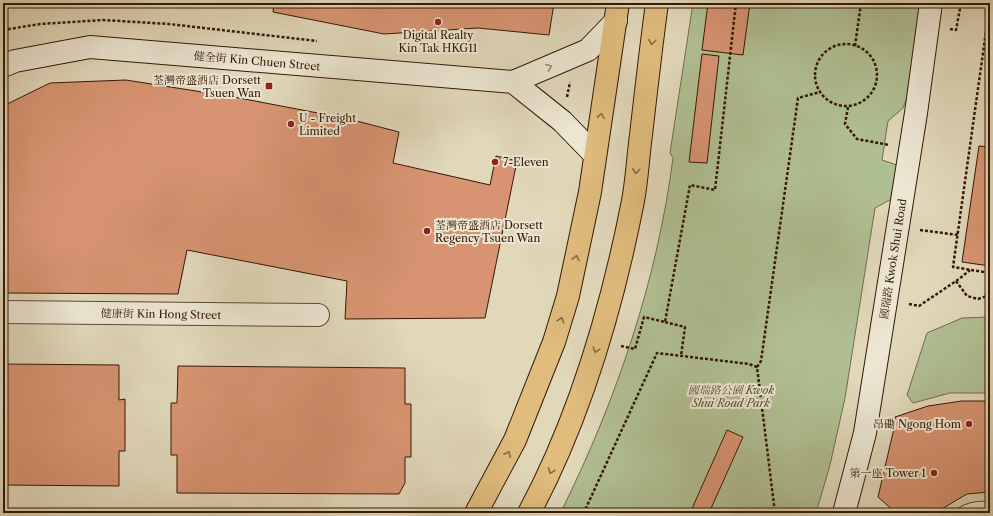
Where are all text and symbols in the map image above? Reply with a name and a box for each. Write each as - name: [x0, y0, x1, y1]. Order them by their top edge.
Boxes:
- marker: Digital Realty Kin Tak HKG11: [433, 17, 443, 27]
- place label: Digital Realty Kin Tak HKG11: [399, 28, 478, 55]
- one-way arrow: [648, 39, 657, 45]
- street label: 健全街 Kin Chuen Street: [193, 48, 321, 74]
- one-way arrow: [545, 64, 552, 72]
- place label: 荃灣帝盛酒店 Dorsett Tsuen Wan: [153, 73, 261, 100]
- marker: 荃灣帝盛酒店 Dorsett Tsuen Wan: [264, 81, 274, 91]
- place label: U - Freight Limited: [299, 111, 356, 138]
- one-way arrow: [596, 113, 605, 119]
- marker: U - Freight Limited: [286, 119, 296, 129]
- place label: 7-Eleven: [503, 155, 549, 169]
- marker: 7-Eleven: [490, 157, 500, 167]
- one-way arrow: [632, 168, 641, 174]
- street label: 國瑞路 Kwok Shui Road: [877, 197, 909, 320]
- place label: 荃灣帝盛酒店 Dorsett Regency Tsuen Wan: [435, 218, 543, 245]
- marker: 荃灣帝盛酒店 Dorsett Regency Tsuen Wan: [422, 226, 432, 236]
- one-way arrow: [571, 255, 580, 261]
- street label: 健康街 Kin Hong Street: [101, 306, 221, 322]
- one-way arrow: [556, 317, 565, 324]
- one-way arrow: [592, 346, 601, 353]
- park label: 國瑞路公園 Kwok Shui Road Park: [688, 383, 774, 410]
- place label: 昂磡 Ngong Hom: [873, 417, 962, 431]
- marker: 昂磡 Ngong Hom: [964, 419, 974, 429]
- one-way arrow: [503, 451, 510, 458]
- place label: 第一座 Tower 1: [850, 466, 926, 480]
- one-way arrow: [547, 468, 555, 475]
- marker: 第一座 Tower 1: [929, 468, 939, 478]

